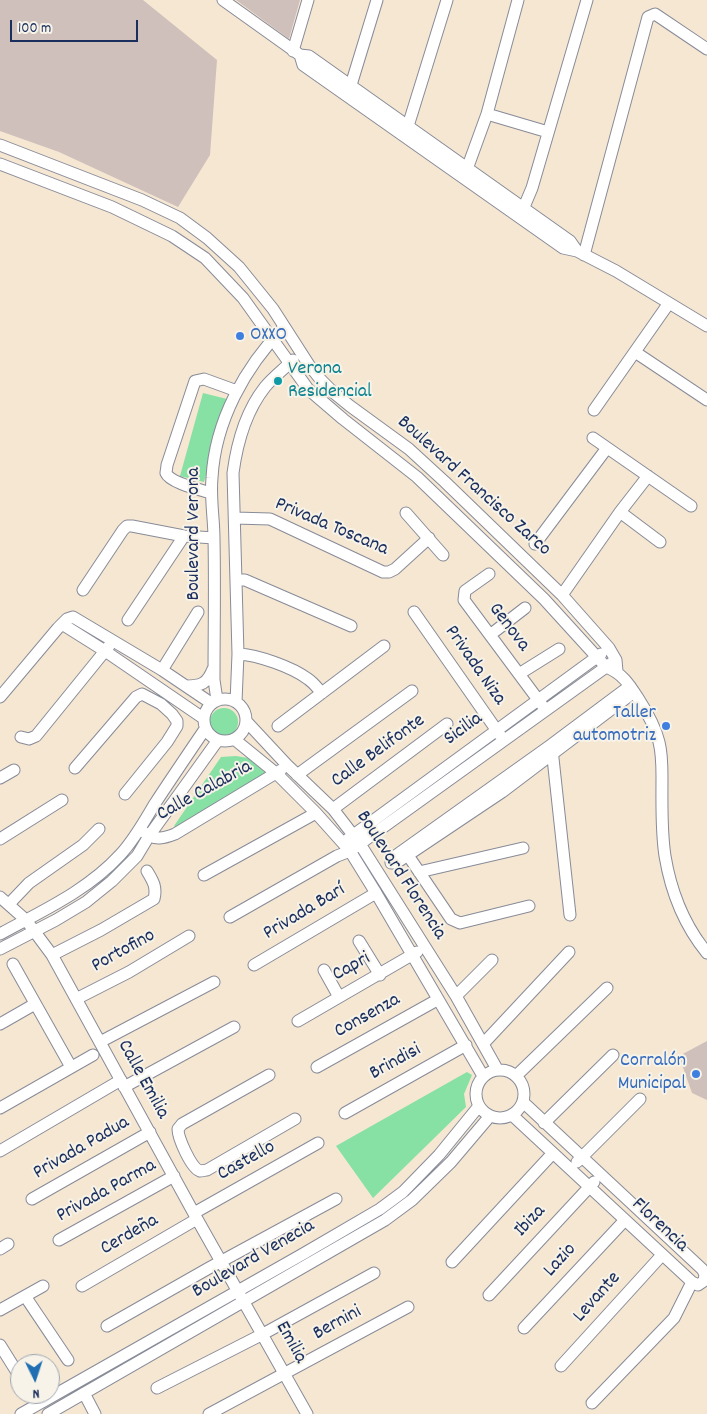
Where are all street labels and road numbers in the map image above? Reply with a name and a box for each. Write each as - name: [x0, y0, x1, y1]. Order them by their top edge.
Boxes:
- street label: Boulevard Francisco Zarco: [391, 412, 555, 562]
- street label: Boulevard Verona: [183, 467, 207, 601]
- street label: Privada Toscana: [271, 493, 391, 563]
- street label: Genova: [482, 599, 534, 657]
- street label: Privada Niza: [438, 622, 510, 710]
- street label: Sicilia: [440, 708, 488, 752]
- street label: Calle Belifonte: [327, 710, 431, 794]
- street label: Calle Calabria: [153, 756, 257, 828]
- street label: Boulevard Florencia: [349, 807, 451, 945]
- street label: Privada Barí: [260, 879, 350, 947]
- street label: Portofino: [88, 925, 160, 979]
- street label: Capri: [329, 948, 375, 988]
- street label: Consenza: [331, 989, 405, 1045]
- street label: Calle Emilia: [111, 1036, 173, 1124]
- street label: Brindisi: [366, 1039, 426, 1087]
- street label: Privada Padua: [30, 1112, 134, 1186]
- street label: Castello: [214, 1136, 280, 1188]
- street label: Privada Parma: [53, 1155, 161, 1229]
- street label: Florencia: [626, 1194, 692, 1258]
- street label: Ibiza: [510, 1201, 552, 1243]
- street label: Cerdeña: [97, 1210, 163, 1262]
- street label: Boulevard Venecia: [189, 1215, 319, 1305]
- street label: Lazio: [539, 1239, 583, 1283]
- street label: Levante: [569, 1268, 627, 1328]
- street label: Bernini: [310, 1301, 366, 1347]
- street label: Emilia: [269, 1318, 311, 1368]

